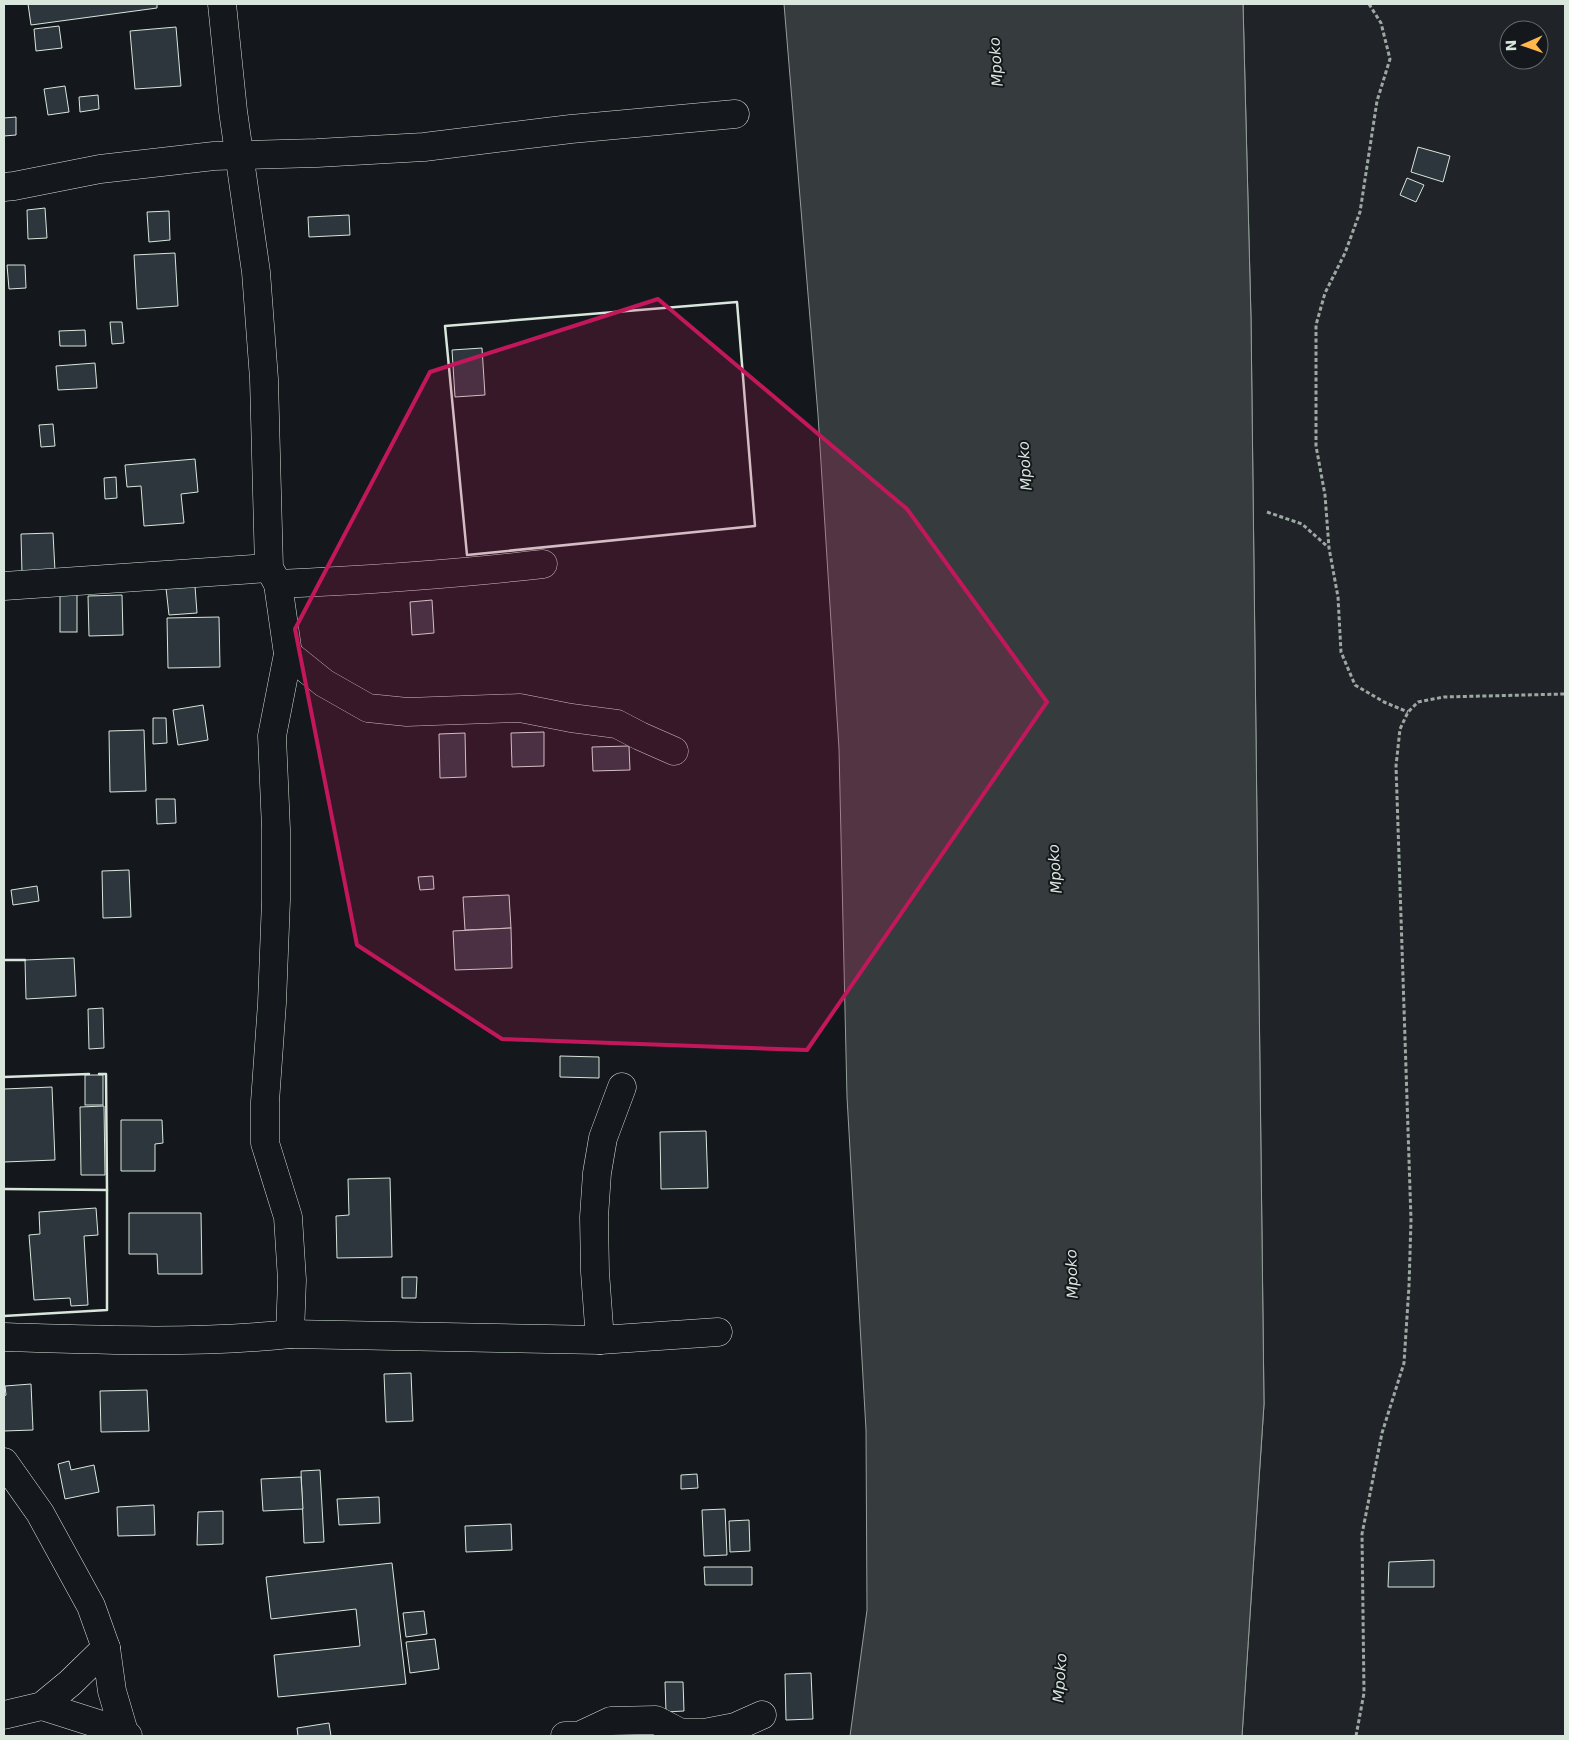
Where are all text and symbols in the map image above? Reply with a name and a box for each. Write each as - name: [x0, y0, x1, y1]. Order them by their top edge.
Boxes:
- north arrow: [1499, 20, 1549, 70]
- water label: Mpoko: [985, 37, 1007, 87]
- text: N: [1503, 39, 1519, 52]
- water label: Mpoko: [1014, 441, 1036, 491]
- water label: Mpoko: [1044, 844, 1066, 894]
- water label: Mpoko: [1062, 1249, 1082, 1299]
- water label: Mpoko: [1049, 1653, 1071, 1703]

